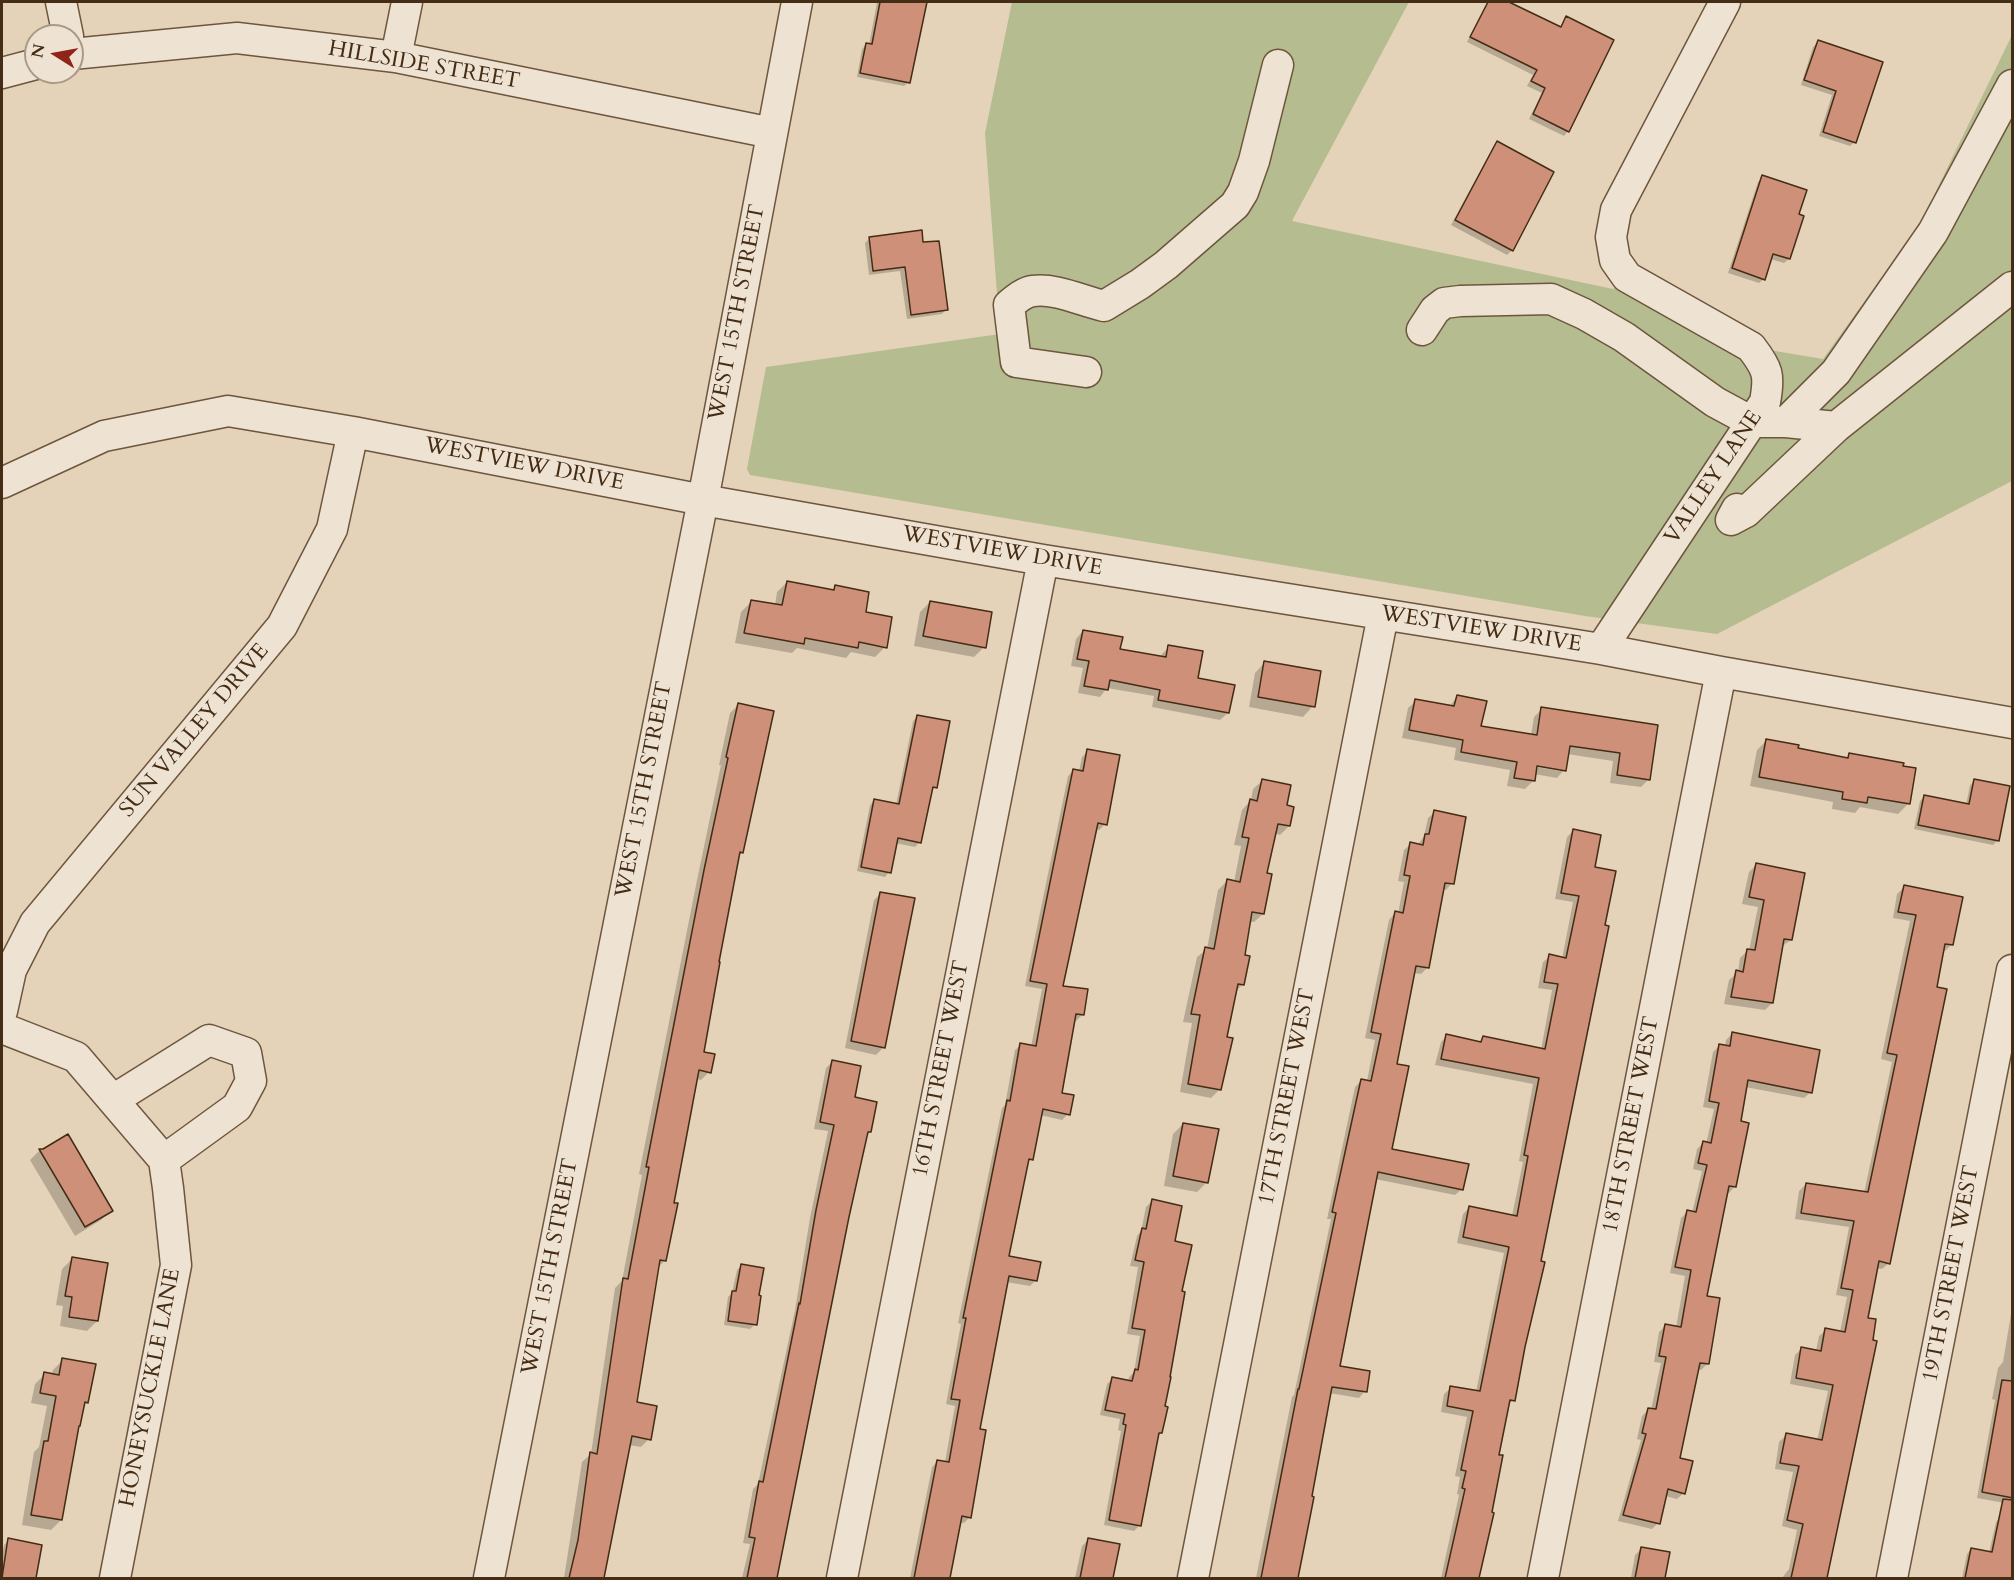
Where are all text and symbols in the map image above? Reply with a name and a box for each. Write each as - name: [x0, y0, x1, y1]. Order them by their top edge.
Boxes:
- north arrow: [24, 24, 84, 84]
- street label: HILLSIDE STREET: [326, 36, 522, 96]
- text: N: [26, 42, 50, 60]
- street label: WEST 15TH STREET: [704, 203, 772, 423]
- street label: VALLEY LANE: [1660, 406, 1768, 550]
- street label: WESTVIEW DRIVE: [422, 433, 626, 497]
- street label: WESTVIEW DRIVE: [900, 521, 1104, 583]
- street label: WESTVIEW DRIVE: [1379, 601, 1583, 659]
- street label: SUN VALLEY DRIVE: [115, 639, 275, 823]
- street label: WEST 15TH STREET: [611, 680, 679, 900]
- street label: 16TH STREET WEST: [908, 959, 976, 1179]
- street label: 17TH STREET WEST: [1254, 987, 1322, 1207]
- street label: 18TH STREET WEST: [1598, 1015, 1666, 1235]
- street label: WEST 15TH STREET: [517, 1157, 585, 1377]
- street label: 19TH STREET WEST: [1918, 1164, 1986, 1384]
- street label: HONEYSUCKLE LANE: [115, 1266, 187, 1510]

